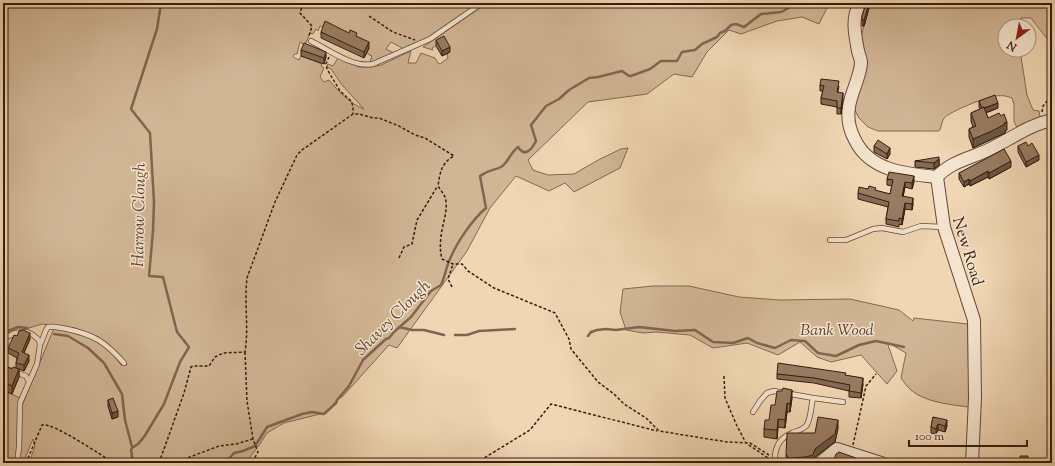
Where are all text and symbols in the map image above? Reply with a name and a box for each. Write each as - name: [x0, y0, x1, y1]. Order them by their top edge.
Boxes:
- north arrow: [997, 18, 1037, 58]
- text: N: [1004, 36, 1021, 55]
- water label: Harrow Clough: [127, 162, 153, 267]
- street label: New Road: [945, 214, 988, 289]
- water label: Shavey Clough: [350, 275, 437, 362]
- park label: Bank Wood: [800, 320, 874, 343]
- scale bar: [909, 422, 1027, 448]
- text: 100 m: [915, 428, 944, 446]

